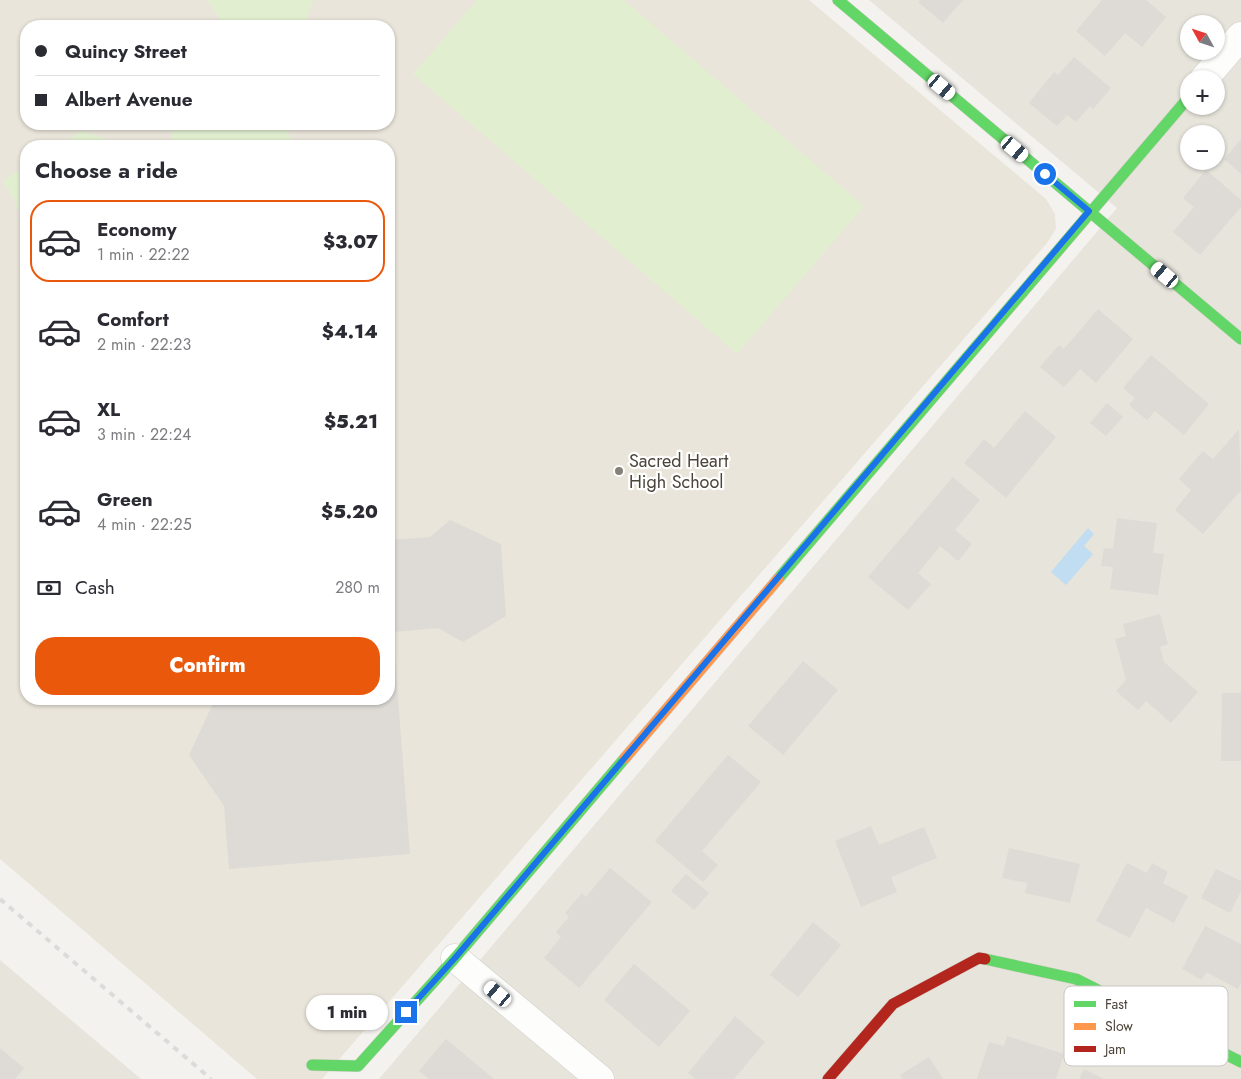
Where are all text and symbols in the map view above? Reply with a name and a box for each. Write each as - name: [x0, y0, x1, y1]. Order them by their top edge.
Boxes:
- north arrow: [1180, 15, 1225, 60]
- map controls: [1180, 15, 1225, 170]
- text: Quincy Street: [65, 38, 187, 65]
- button: +: [1180, 70, 1225, 115]
- car: [925, 72, 958, 102]
- text: Albert Avenue: [65, 86, 193, 113]
- button: −: [1180, 125, 1225, 170]
- car: [998, 134, 1031, 164]
- text: Choose a ride: [35, 154, 178, 186]
- route start: [1034, 163, 1056, 185]
- text: Economy: [97, 216, 177, 243]
- icon: car: [37, 219, 82, 264]
- text: $3.07: [323, 228, 378, 255]
- text: 1 min · 22:22: [97, 243, 190, 266]
- car: [1148, 260, 1181, 290]
- text: Comfort: [97, 306, 169, 333]
- icon: car: [37, 309, 82, 354]
- text: $4.14: [322, 318, 378, 345]
- text: 2 min · 22:23: [97, 333, 191, 356]
- text: XL: [97, 396, 120, 423]
- icon: car: [37, 399, 82, 444]
- text: $5.21: [324, 408, 378, 435]
- text: 3 min · 22:24: [97, 423, 191, 446]
- place label: Sacred Heart High School: [629, 448, 729, 495]
- marker: Sacred Heart High School: [613, 465, 625, 477]
- text: Green: [97, 486, 153, 513]
- icon: car: [37, 489, 82, 534]
- text: $5.20: [321, 498, 378, 525]
- text: 4 min · 22:25: [97, 513, 192, 536]
- icon: cash: [35, 574, 63, 602]
- text: Cash: [75, 574, 115, 601]
- text: 280 m: [335, 576, 380, 599]
- button: Confirm: [35, 637, 380, 695]
- car: [481, 979, 514, 1009]
- legend: [1064, 986, 1228, 1066]
- callout: 1 min: [306, 994, 388, 1030]
- text: Fast: [1105, 994, 1128, 1014]
- text: 1 min: [327, 1001, 367, 1024]
- route end: [395, 1001, 417, 1023]
- text: Slow: [1105, 1016, 1133, 1036]
- text: Jam: [1103, 1039, 1126, 1059]

